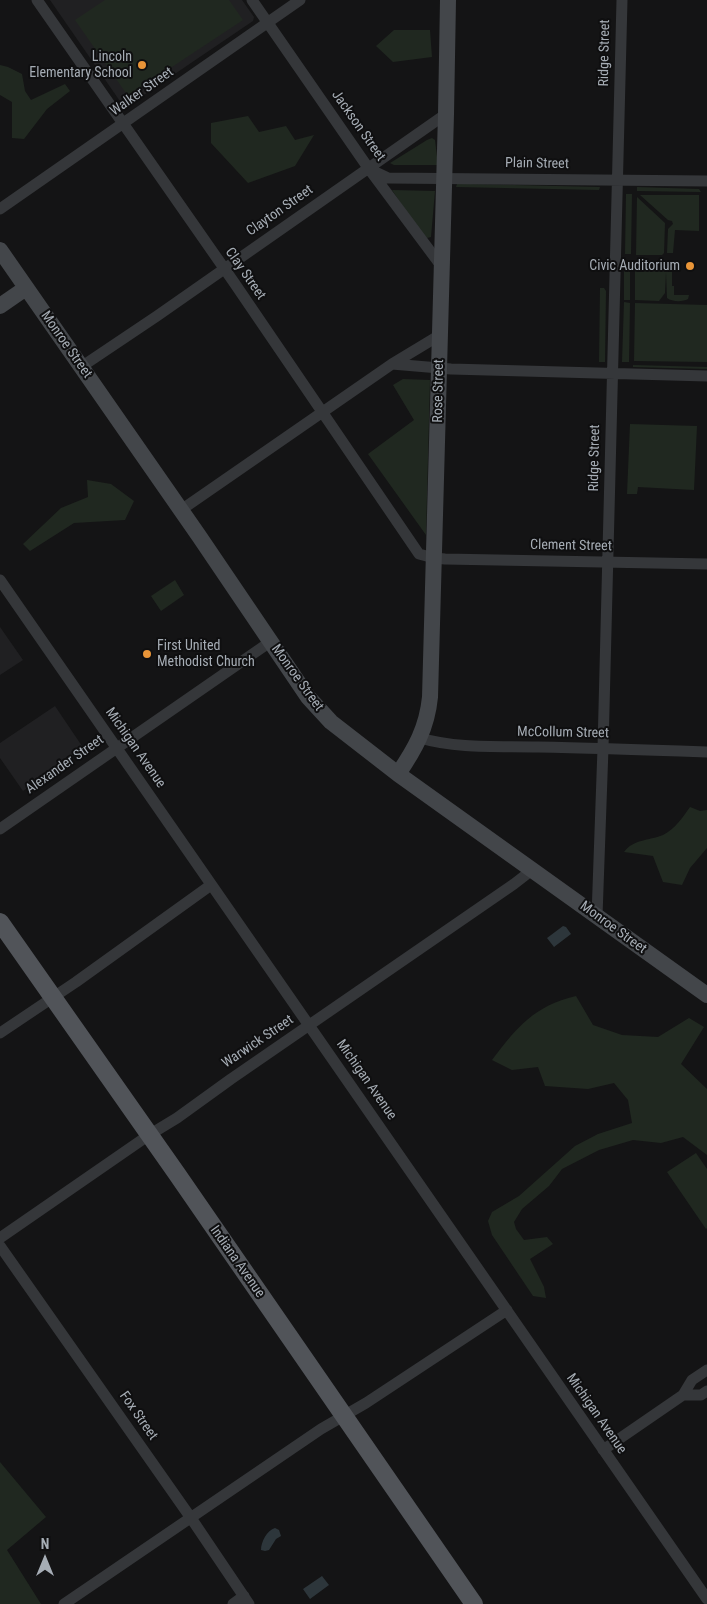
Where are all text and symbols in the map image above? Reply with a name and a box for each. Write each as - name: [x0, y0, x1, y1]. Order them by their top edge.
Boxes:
- street label: Ridge Street: [596, 19, 614, 87]
- place label: Lincoln Elementary School: [29, 49, 132, 82]
- marker: Lincoln Elementary School: [136, 59, 148, 71]
- street label: Walker Street: [107, 64, 177, 120]
- street label: Jackson Street: [327, 87, 389, 165]
- street label: Plain Street: [505, 155, 569, 173]
- street label: Clayton Street: [243, 182, 317, 240]
- street label: Clay Street: [221, 245, 269, 303]
- place label: Civic Auditorium: [589, 258, 680, 274]
- marker: Civic Auditorium: [684, 260, 696, 272]
- street label: Monroe Street: [37, 308, 95, 382]
- street label: Rose Street: [430, 359, 448, 423]
- street label: Ridge Street: [586, 424, 604, 492]
- street label: Clement Street: [530, 537, 612, 555]
- place label: First United Methodist Church: [157, 638, 255, 670]
- street label: Monroe Street: [267, 641, 327, 715]
- marker: First United Methodist Church: [141, 648, 153, 660]
- street label: Michigan Avenue: [101, 705, 169, 791]
- street label: McCollum Street: [517, 724, 609, 742]
- street label: Alexander Street: [23, 732, 107, 798]
- street label: Monroe Street: [576, 898, 650, 958]
- street label: Warwick Street: [219, 1012, 297, 1072]
- street label: Michigan Avenue: [332, 1037, 400, 1123]
- street label: Indiana Avenue: [206, 1223, 268, 1301]
- street label: Michigan Avenue: [562, 1371, 630, 1457]
- street label: Fox Street: [115, 1388, 161, 1444]
- north arrow: [20, 1534, 70, 1584]
- text: N: [41, 1536, 49, 1552]

